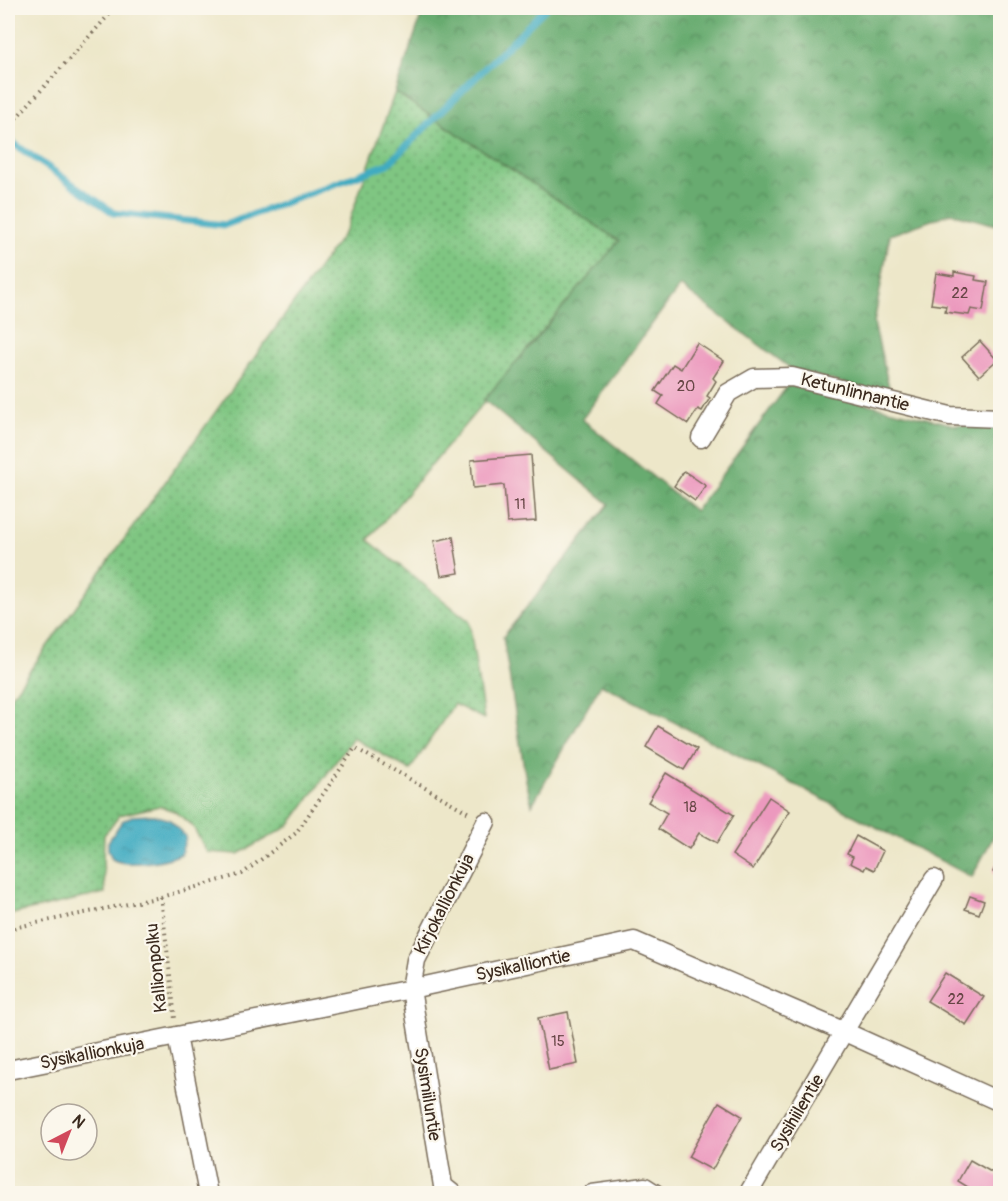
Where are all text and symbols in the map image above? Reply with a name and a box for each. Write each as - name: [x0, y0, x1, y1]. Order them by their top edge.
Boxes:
- house number: 22: [952, 284, 968, 303]
- street label: Ketunlinnantie: [798, 368, 912, 417]
- house number: 20: [677, 377, 695, 396]
- house number: 11: [514, 495, 526, 514]
- house number: 18: [683, 798, 697, 817]
- street label: Kirjokallionkuja: [409, 850, 480, 959]
- street label: Kallionpolku: [140, 922, 173, 1014]
- street label: Sysikalliontie: [474, 944, 573, 987]
- house number: 22: [948, 990, 964, 1009]
- street label: Sysikallionkuja: [38, 1032, 146, 1075]
- house number: 15: [551, 1032, 565, 1051]
- street label: Sysimiiluntie: [409, 1046, 446, 1142]
- street label: Sysihiilentie: [765, 1070, 830, 1156]
- north arrow: [39, 1102, 99, 1162]
- text: N: [68, 1111, 89, 1133]

